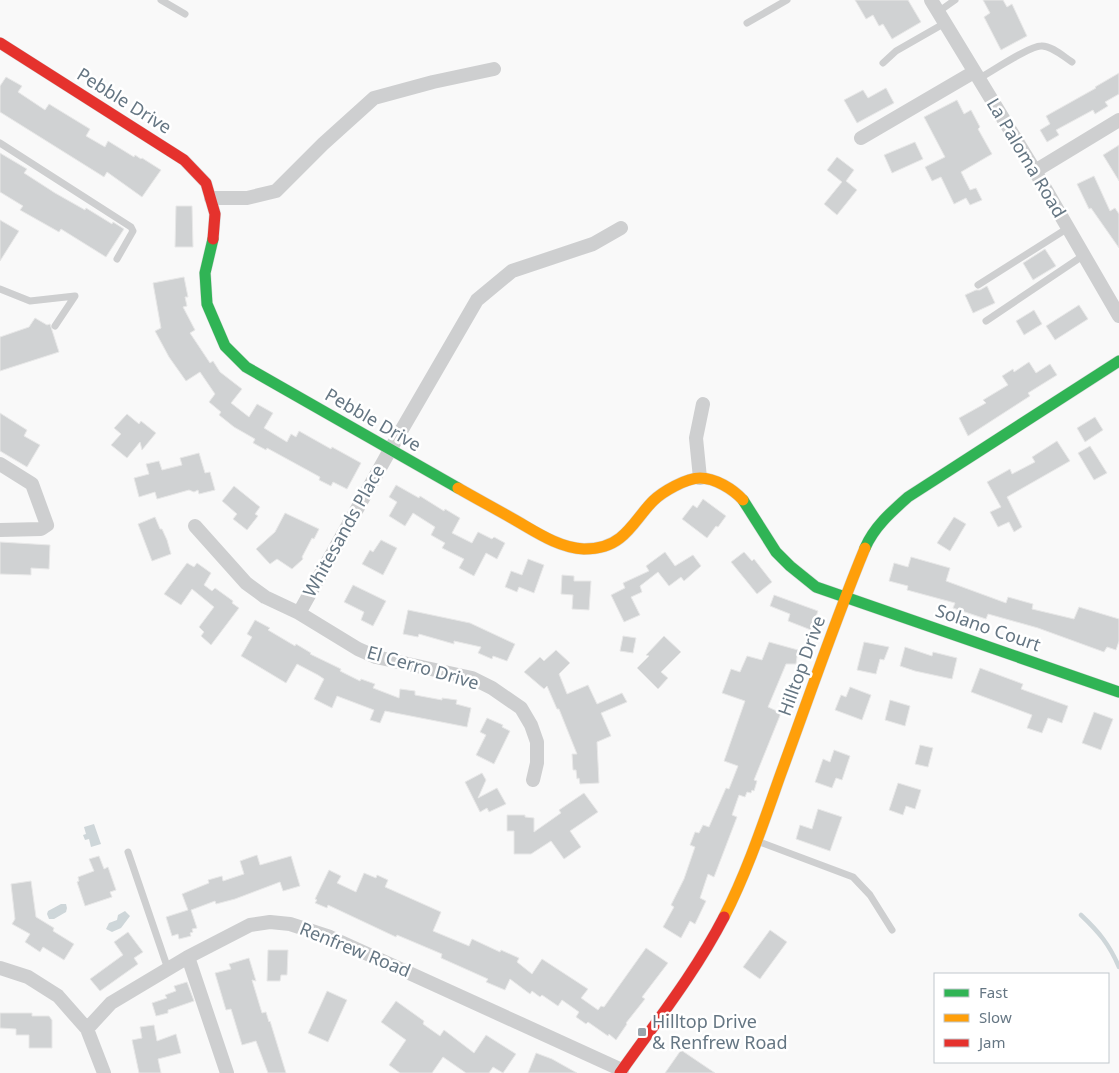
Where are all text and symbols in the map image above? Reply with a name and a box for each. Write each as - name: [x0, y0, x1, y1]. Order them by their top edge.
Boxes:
- street label: Pebble Drive: [73, 62, 176, 139]
- street label: La Paloma Road: [982, 93, 1072, 222]
- street label: Pebble Drive: [321, 382, 426, 456]
- street label: Whitesands Place: [297, 460, 389, 601]
- street label: Solano Court: [933, 598, 1044, 656]
- street label: Hilltop Drive: [772, 612, 830, 719]
- street label: El Cerro Drive: [364, 640, 482, 694]
- street label: Renfrew Road: [296, 916, 414, 982]
- legend: [934, 973, 1109, 1063]
- text: Fast: [979, 982, 1008, 1002]
- text: Slow: [979, 1007, 1012, 1027]
- place label: Hilltop Drive & Renfrew Road: [652, 1009, 787, 1054]
- marker: Hilltop Drive & Renfrew Road: [636, 1026, 648, 1038]
- text: Jam: [977, 1032, 1006, 1052]

